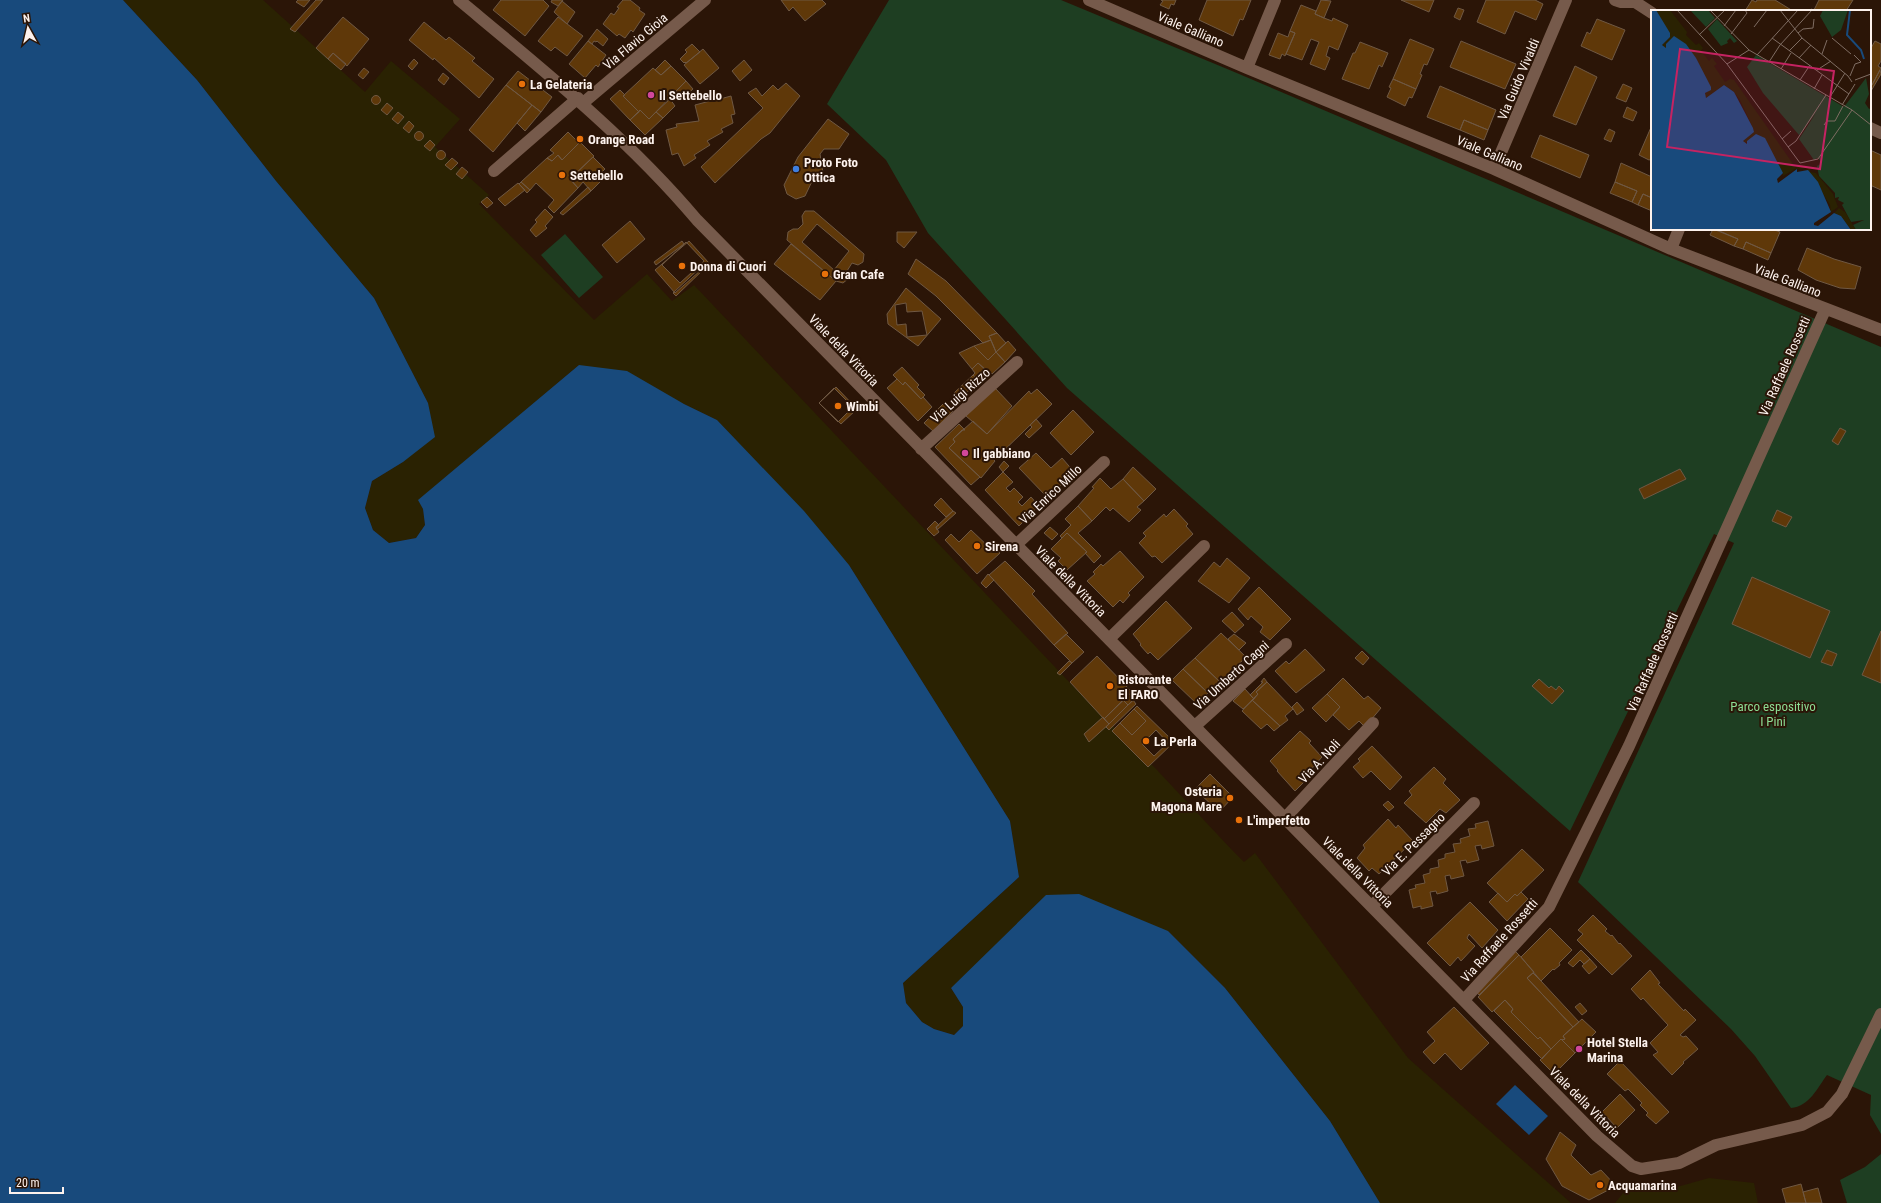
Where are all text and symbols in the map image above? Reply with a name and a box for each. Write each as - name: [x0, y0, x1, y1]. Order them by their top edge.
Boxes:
- north arrow: [8, 8, 48, 48]
- street label: Viale Galliano: [1155, 9, 1226, 50]
- street label: Via Flavio Gioia: [600, 10, 671, 73]
- inset map: [1651, 10, 1871, 230]
- text: N: [22, 12, 31, 25]
- street label: Via Guido Vivaldi: [1495, 36, 1542, 122]
- place label: La Gelateria: [530, 77, 593, 92]
- marker: La Gelateria: [517, 79, 527, 89]
- place label: Il Settebello: [659, 88, 722, 103]
- marker: Il Settebello: [646, 90, 656, 100]
- place label: Orange Road: [588, 132, 654, 147]
- street label: Viale Galliano: [1454, 133, 1525, 174]
- marker: Orange Road: [575, 134, 585, 144]
- place label: Proto Foto Ottica: [804, 155, 859, 185]
- marker: Proto Foto Ottica: [791, 164, 801, 174]
- place label: Settebello: [570, 168, 624, 183]
- marker: Settebello: [557, 170, 567, 180]
- place label: Donna di Cuori: [690, 259, 766, 274]
- marker: Donna di Cuori: [677, 261, 687, 271]
- street label: Viale Galliano: [1752, 261, 1823, 300]
- place label: Gran Cafe: [833, 267, 884, 282]
- marker: Gran Cafe: [820, 269, 830, 279]
- street label: Viale della Vittoria: [806, 311, 882, 389]
- street label: Via Raffaele Rossetti: [1756, 314, 1813, 418]
- street label: Via Luigi Rizzo: [928, 365, 993, 426]
- place label: Wimbi: [846, 399, 878, 414]
- marker: Wimbi: [833, 401, 843, 411]
- place label: Il gabbiano: [973, 446, 1031, 461]
- marker: Il gabbiano: [960, 448, 970, 458]
- street label: Via Enrico Millo: [1016, 462, 1085, 527]
- place label: Sirena: [985, 539, 1018, 554]
- marker: Sirena: [972, 541, 982, 551]
- street label: Viale della Vittoria: [1032, 543, 1109, 620]
- street label: Via Raffaele Rossetti: [1624, 610, 1681, 714]
- street label: Via Umberto Cagni: [1191, 638, 1272, 713]
- place label: Ristorante El FARO: [1118, 672, 1171, 702]
- marker: Ristorante El FARO: [1105, 681, 1115, 691]
- park label: Parco espositivo I Pini: [1730, 699, 1816, 729]
- place label: La Perla: [1154, 734, 1197, 749]
- marker: La Perla: [1141, 736, 1151, 746]
- street label: Via A. Noli: [1295, 736, 1343, 786]
- place label: Osteria Magona Mare: [1151, 784, 1222, 814]
- marker: Osteria Magona Mare: [1225, 793, 1235, 803]
- street label: Via E. Pessagno: [1379, 810, 1448, 879]
- place label: L'imperfetto: [1247, 813, 1310, 828]
- marker: L'imperfetto: [1234, 815, 1244, 825]
- street label: Viale della Vittoria: [1319, 834, 1396, 911]
- street label: Via Raffaele Rossetti: [1458, 895, 1541, 985]
- place label: Hotel Stella Marina: [1587, 1035, 1648, 1065]
- marker: Hotel Stella Marina: [1574, 1044, 1584, 1054]
- street label: Viale della Vittoria: [1546, 1064, 1623, 1141]
- scale bar: [10, 1169, 63, 1195]
- text: 20 m: [16, 1176, 40, 1190]
- place label: Acquamarina: [1608, 1178, 1677, 1193]
- marker: Acquamarina: [1595, 1180, 1605, 1190]

